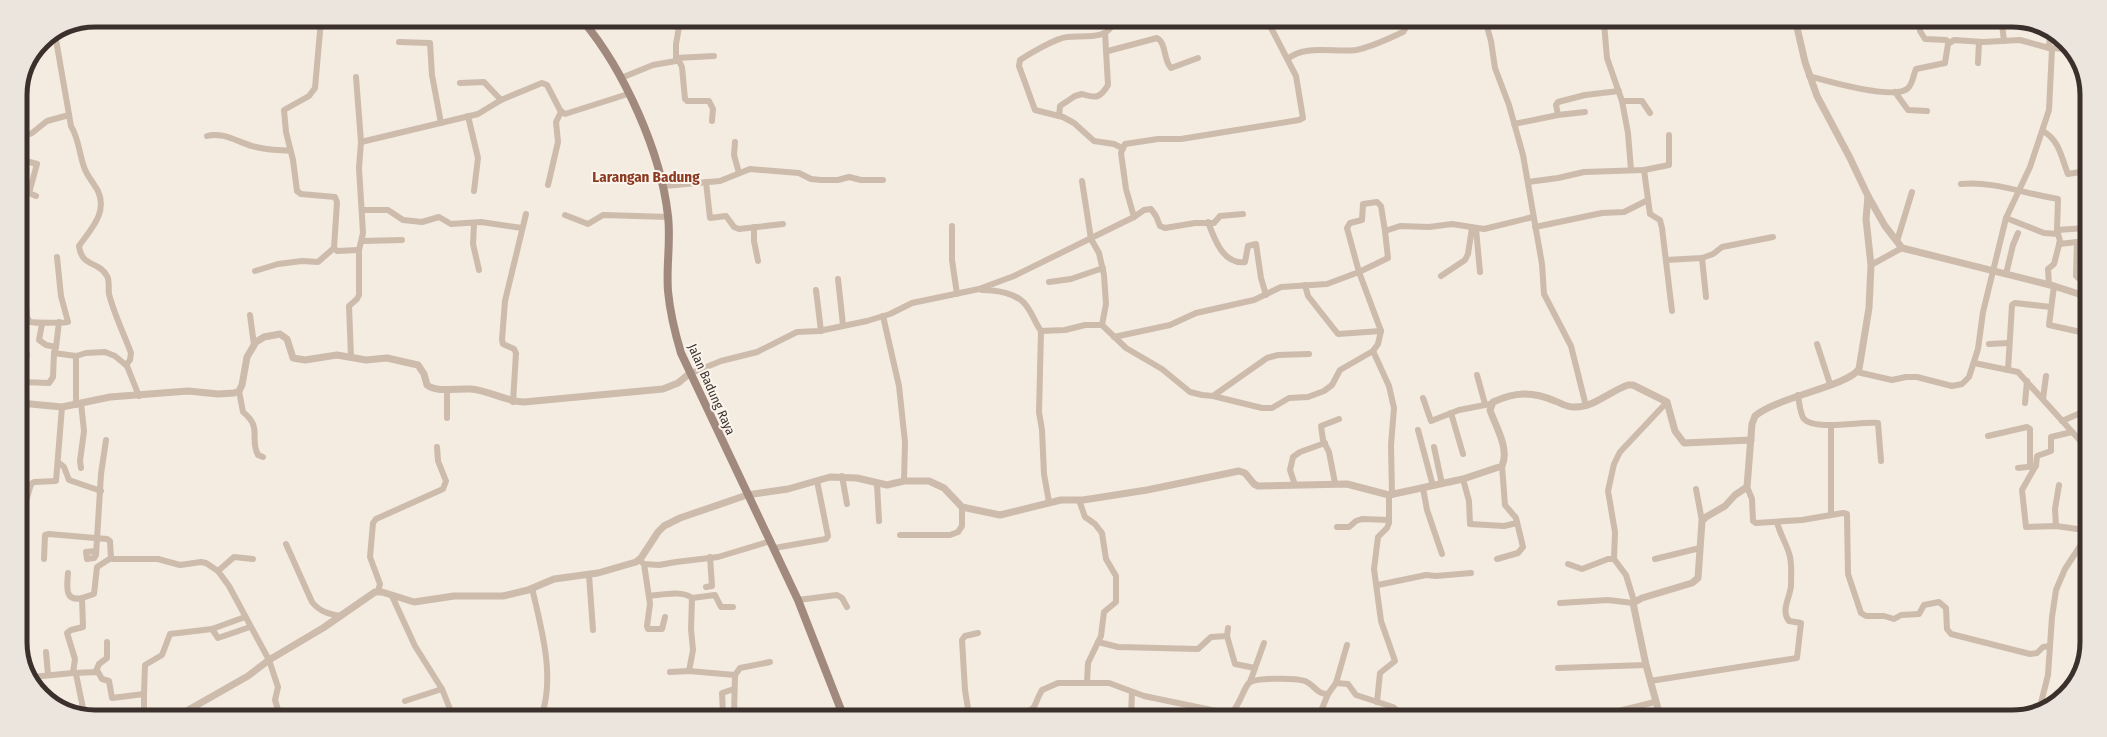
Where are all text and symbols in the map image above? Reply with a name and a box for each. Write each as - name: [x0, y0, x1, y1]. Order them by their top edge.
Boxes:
- district label: Larangan Badung: [592, 168, 700, 186]
- street label: Jalan Badung Raya: [685, 341, 738, 437]

